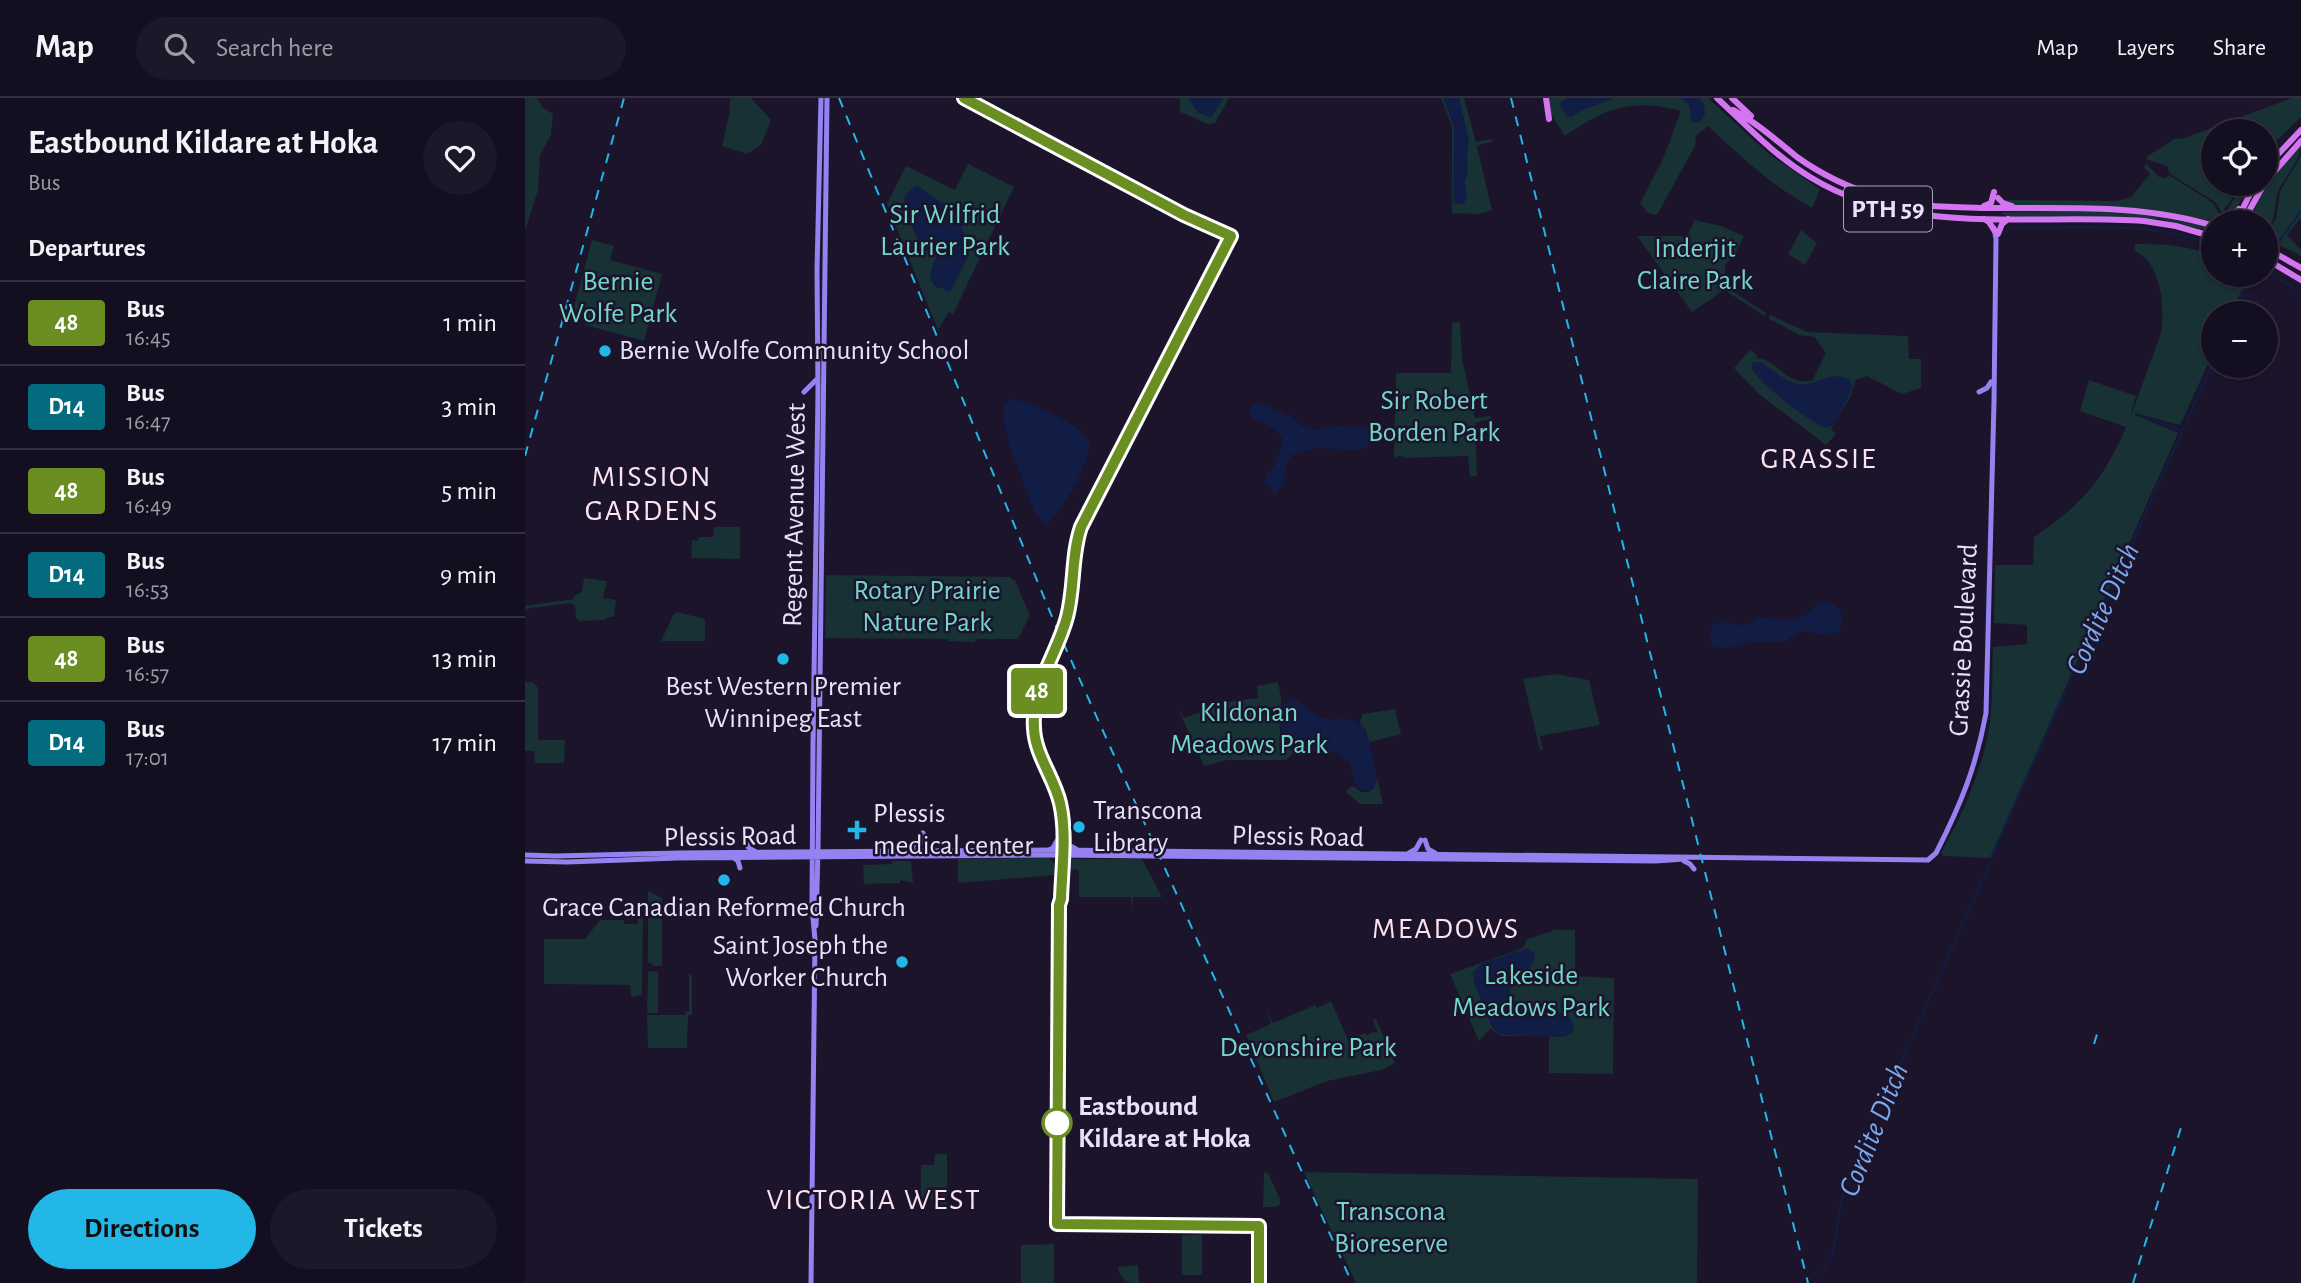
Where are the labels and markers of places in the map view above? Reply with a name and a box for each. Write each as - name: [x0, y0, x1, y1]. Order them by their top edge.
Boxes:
- place label: Bernie Wolfe Community School: [619, 337, 970, 365]
- marker: Bernie Wolfe Community School: [597, 343, 613, 359]
- marker: Best Western Premier Winnipeg East: [775, 651, 791, 667]
- place label: Best Western Premier Winnipeg East: [665, 673, 901, 733]
- place label: Transcona Library: [1093, 797, 1203, 857]
- place label: Plessis medical center: [873, 800, 1033, 860]
- marker: Transcona Library: [1071, 819, 1087, 835]
- marker: Plessis medical center: [847, 820, 867, 840]
- marker: Grace Canadian Reformed Church: [716, 872, 732, 888]
- place label: Grace Canadian Reformed Church: [542, 894, 906, 922]
- place label: Saint Joseph the Worker Church: [713, 932, 888, 992]
- marker: Saint Joseph the Worker Church: [894, 954, 910, 970]
- place label: Eastbound Kildare at Hoka: [1078, 1093, 1251, 1153]
- marker: Eastbound Kildare at Hoka: [1042, 1108, 1072, 1138]

